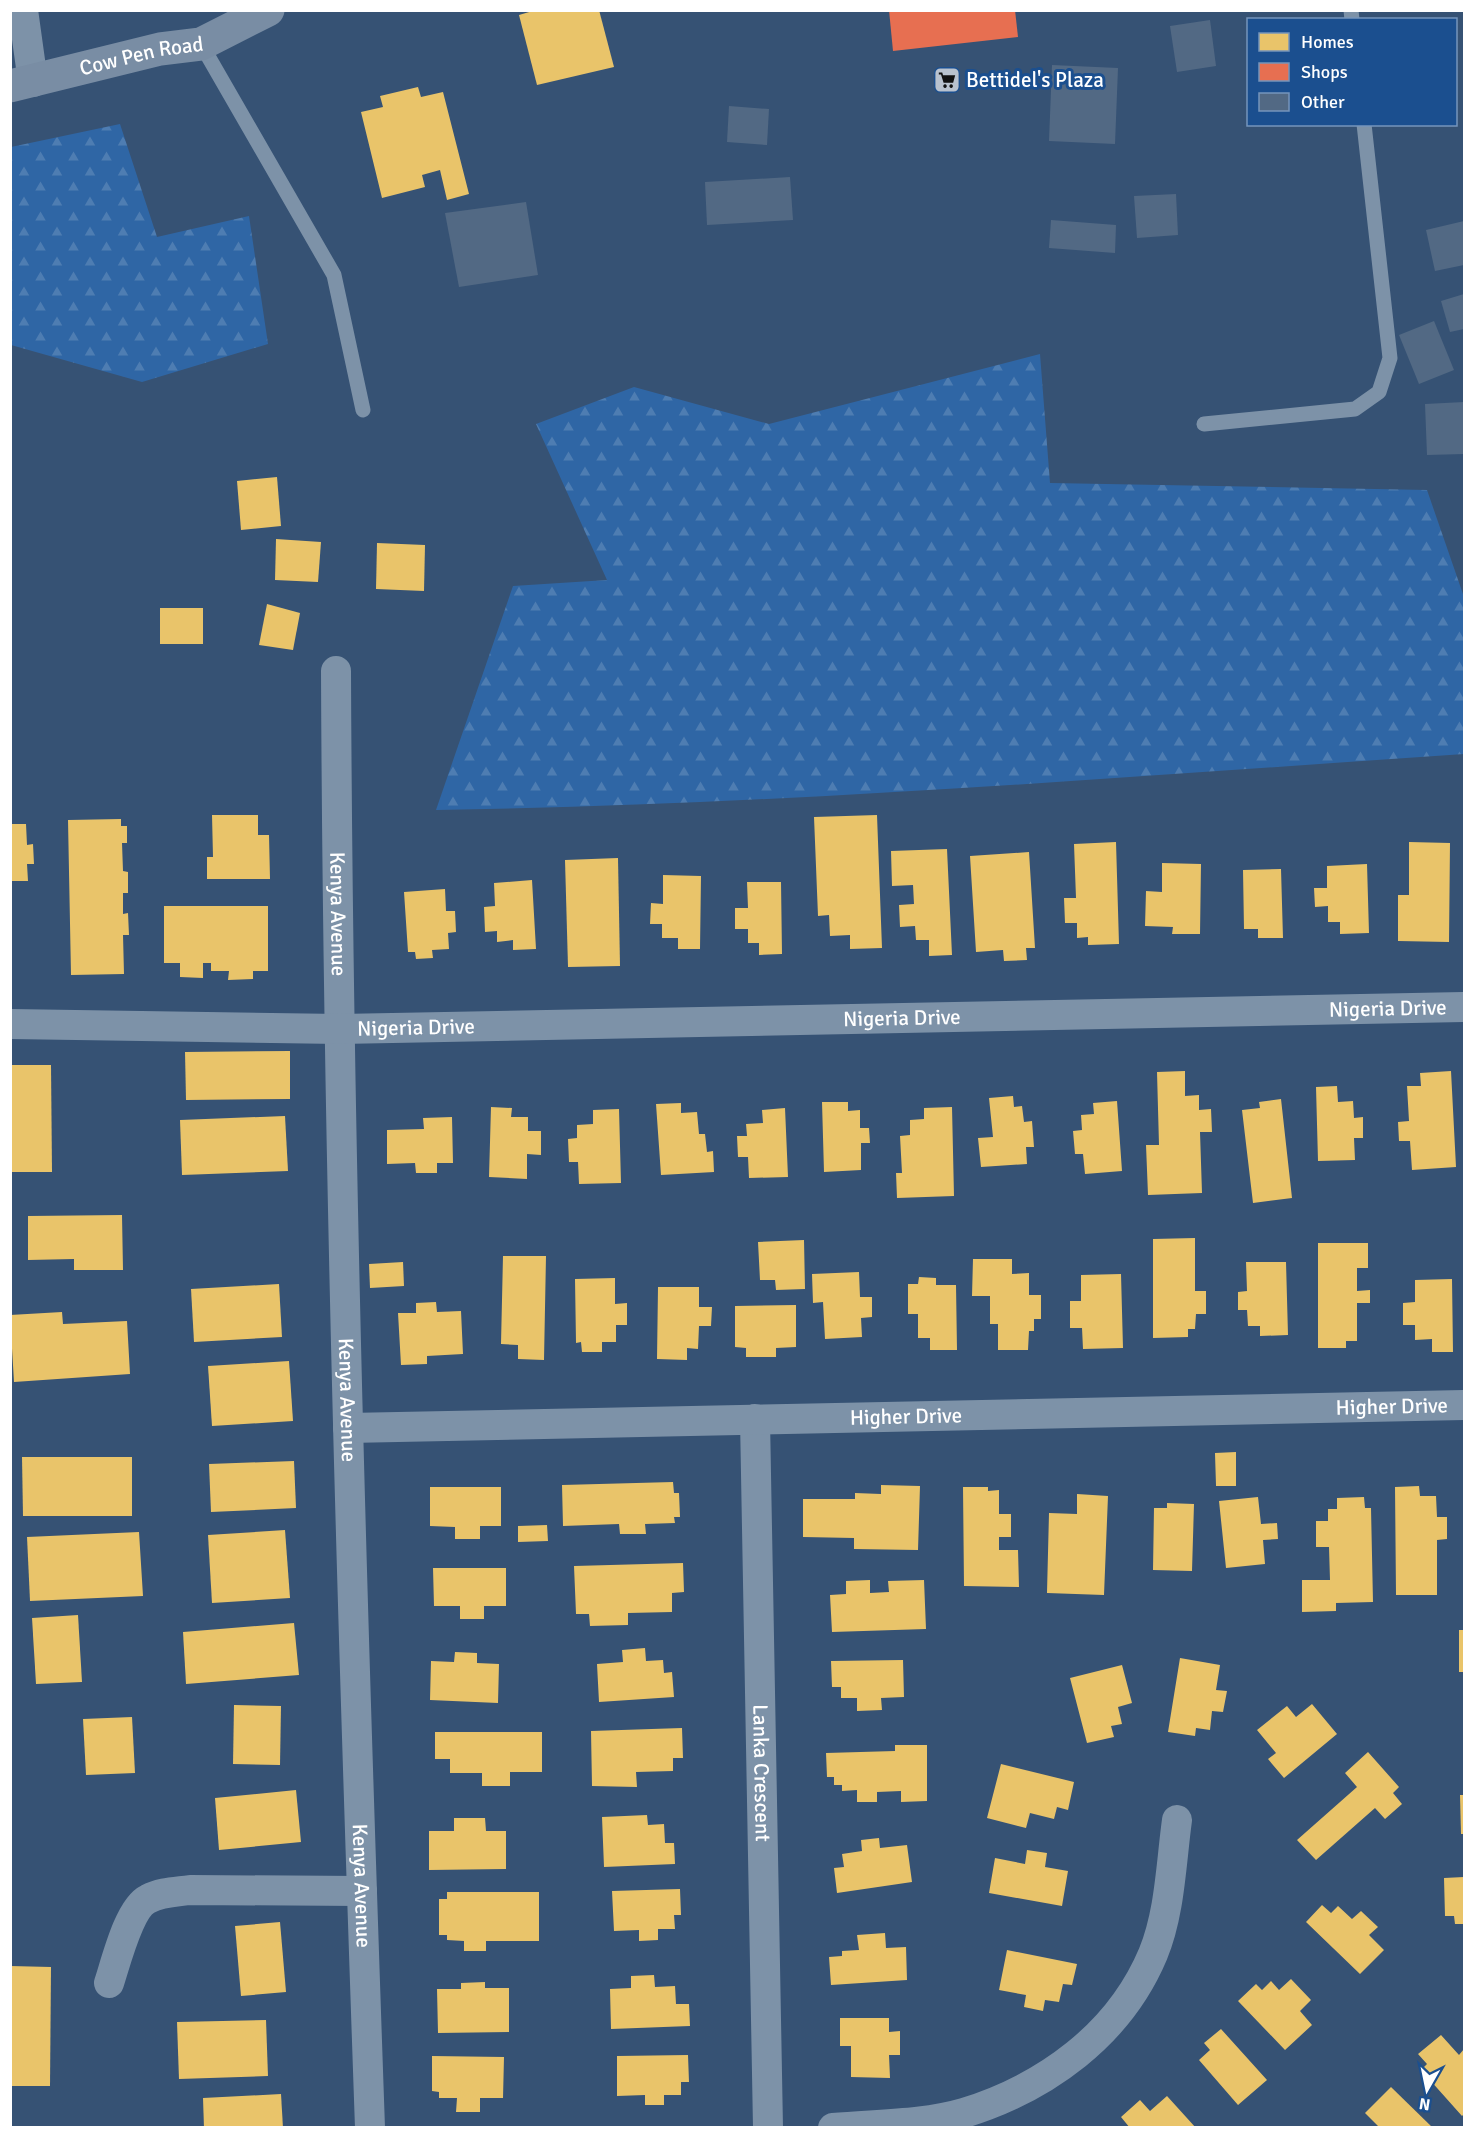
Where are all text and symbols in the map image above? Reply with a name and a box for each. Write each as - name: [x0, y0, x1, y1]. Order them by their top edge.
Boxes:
- legend: [1247, 18, 1457, 126]
- street label: Cow Pen Road: [77, 31, 205, 81]
- text: Homes: [1301, 31, 1354, 53]
- text: Shops: [1301, 61, 1348, 83]
- supermarket icon: Bettidel's Plaza: [932, 65, 962, 95]
- place label: Bettidel's Plaza: [966, 67, 1104, 93]
- text: Other: [1301, 91, 1345, 113]
- street label: Kenya Avenue: [324, 852, 352, 976]
- street label: Nigeria Drive: [1329, 994, 1447, 1023]
- street label: Nigeria Drive: [843, 1004, 961, 1032]
- street label: Nigeria Drive: [357, 1013, 475, 1042]
- street label: Kenya Avenue: [333, 1337, 362, 1462]
- street label: Higher Drive: [1335, 1392, 1448, 1421]
- street label: Higher Drive: [849, 1402, 962, 1431]
- street label: Lanka Crescent: [747, 1704, 776, 1842]
- street label: Kenya Avenue: [347, 1823, 377, 1948]
- north arrow: [1397, 2060, 1457, 2120]
- text: N: [1418, 2093, 1432, 2115]

